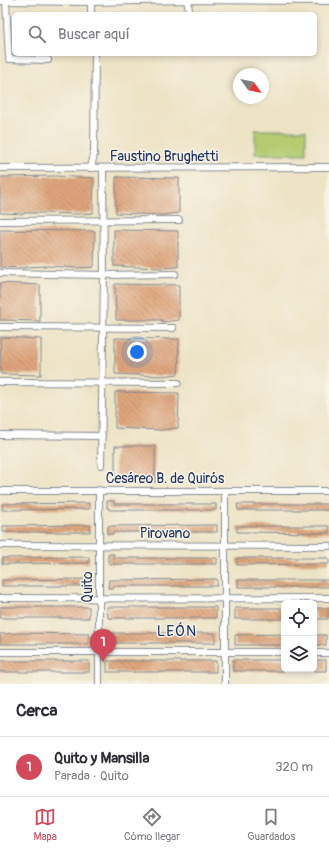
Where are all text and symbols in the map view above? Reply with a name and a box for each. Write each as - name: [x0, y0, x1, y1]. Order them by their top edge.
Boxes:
- search box: [12, 12, 317, 56]
- icon: search: [26, 23, 48, 45]
- text: Buscar aquí: [58, 25, 130, 44]
- north arrow: [233, 68, 269, 104]
- street label: Faustino Brughetti: [110, 148, 219, 165]
- your location: [127, 342, 147, 362]
- street label: Cesáreo B. de Quirós: [106, 470, 225, 487]
- street label: Pirovano: [140, 525, 191, 542]
- street label: Quito: [79, 571, 96, 603]
- map controls: [281, 600, 317, 672]
- button: locate: [281, 600, 317, 636]
- district label: LEÓN: [157, 622, 197, 641]
- pin: 1: [90, 629, 116, 662]
- button: layers: [281, 636, 317, 672]
- text: Cerca: [16, 700, 57, 721]
- text: Quito y Mansilla: [54, 749, 149, 768]
- text: 1: [26, 759, 32, 775]
- text: 320 m: [275, 759, 313, 775]
- text: Parada · Quito: [54, 768, 129, 784]
- tab: Mapa: [34, 806, 57, 843]
- tab: Cómo llegar: [124, 806, 180, 843]
- tab: Guardados: [247, 806, 295, 843]

